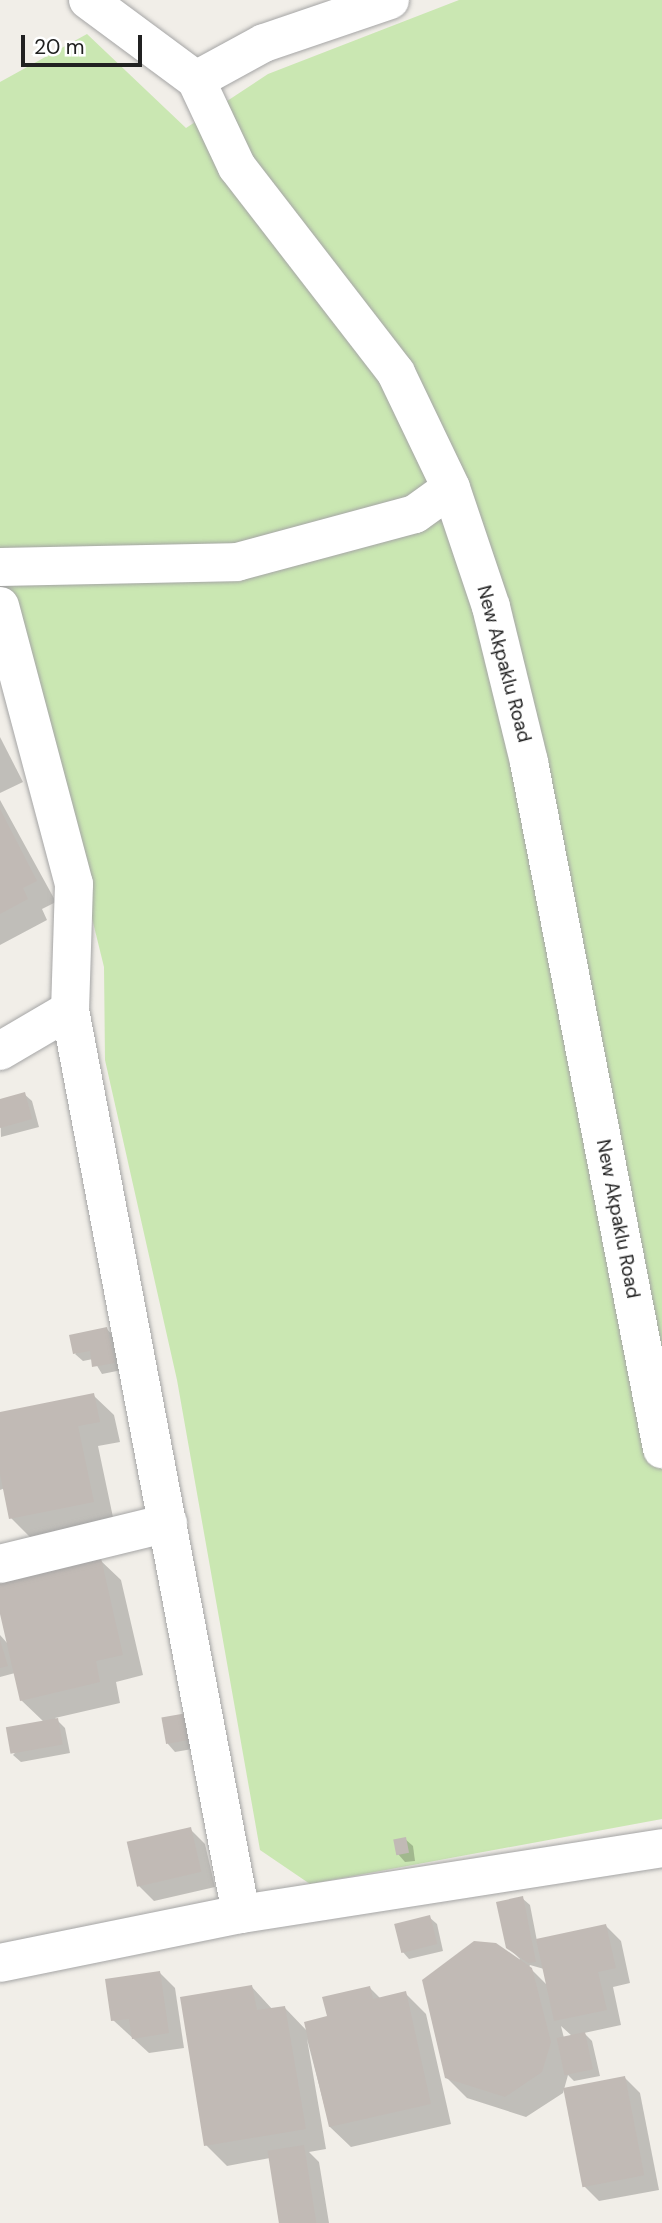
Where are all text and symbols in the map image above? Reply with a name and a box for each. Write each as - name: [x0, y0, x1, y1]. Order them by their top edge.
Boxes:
- scale bar: [24, 21, 145, 65]
- text: 20 m: [34, 33, 85, 61]
- street label: New Akpaklu Road: [472, 583, 536, 745]
- street label: New Akpaklu Road: [591, 1138, 645, 1300]

